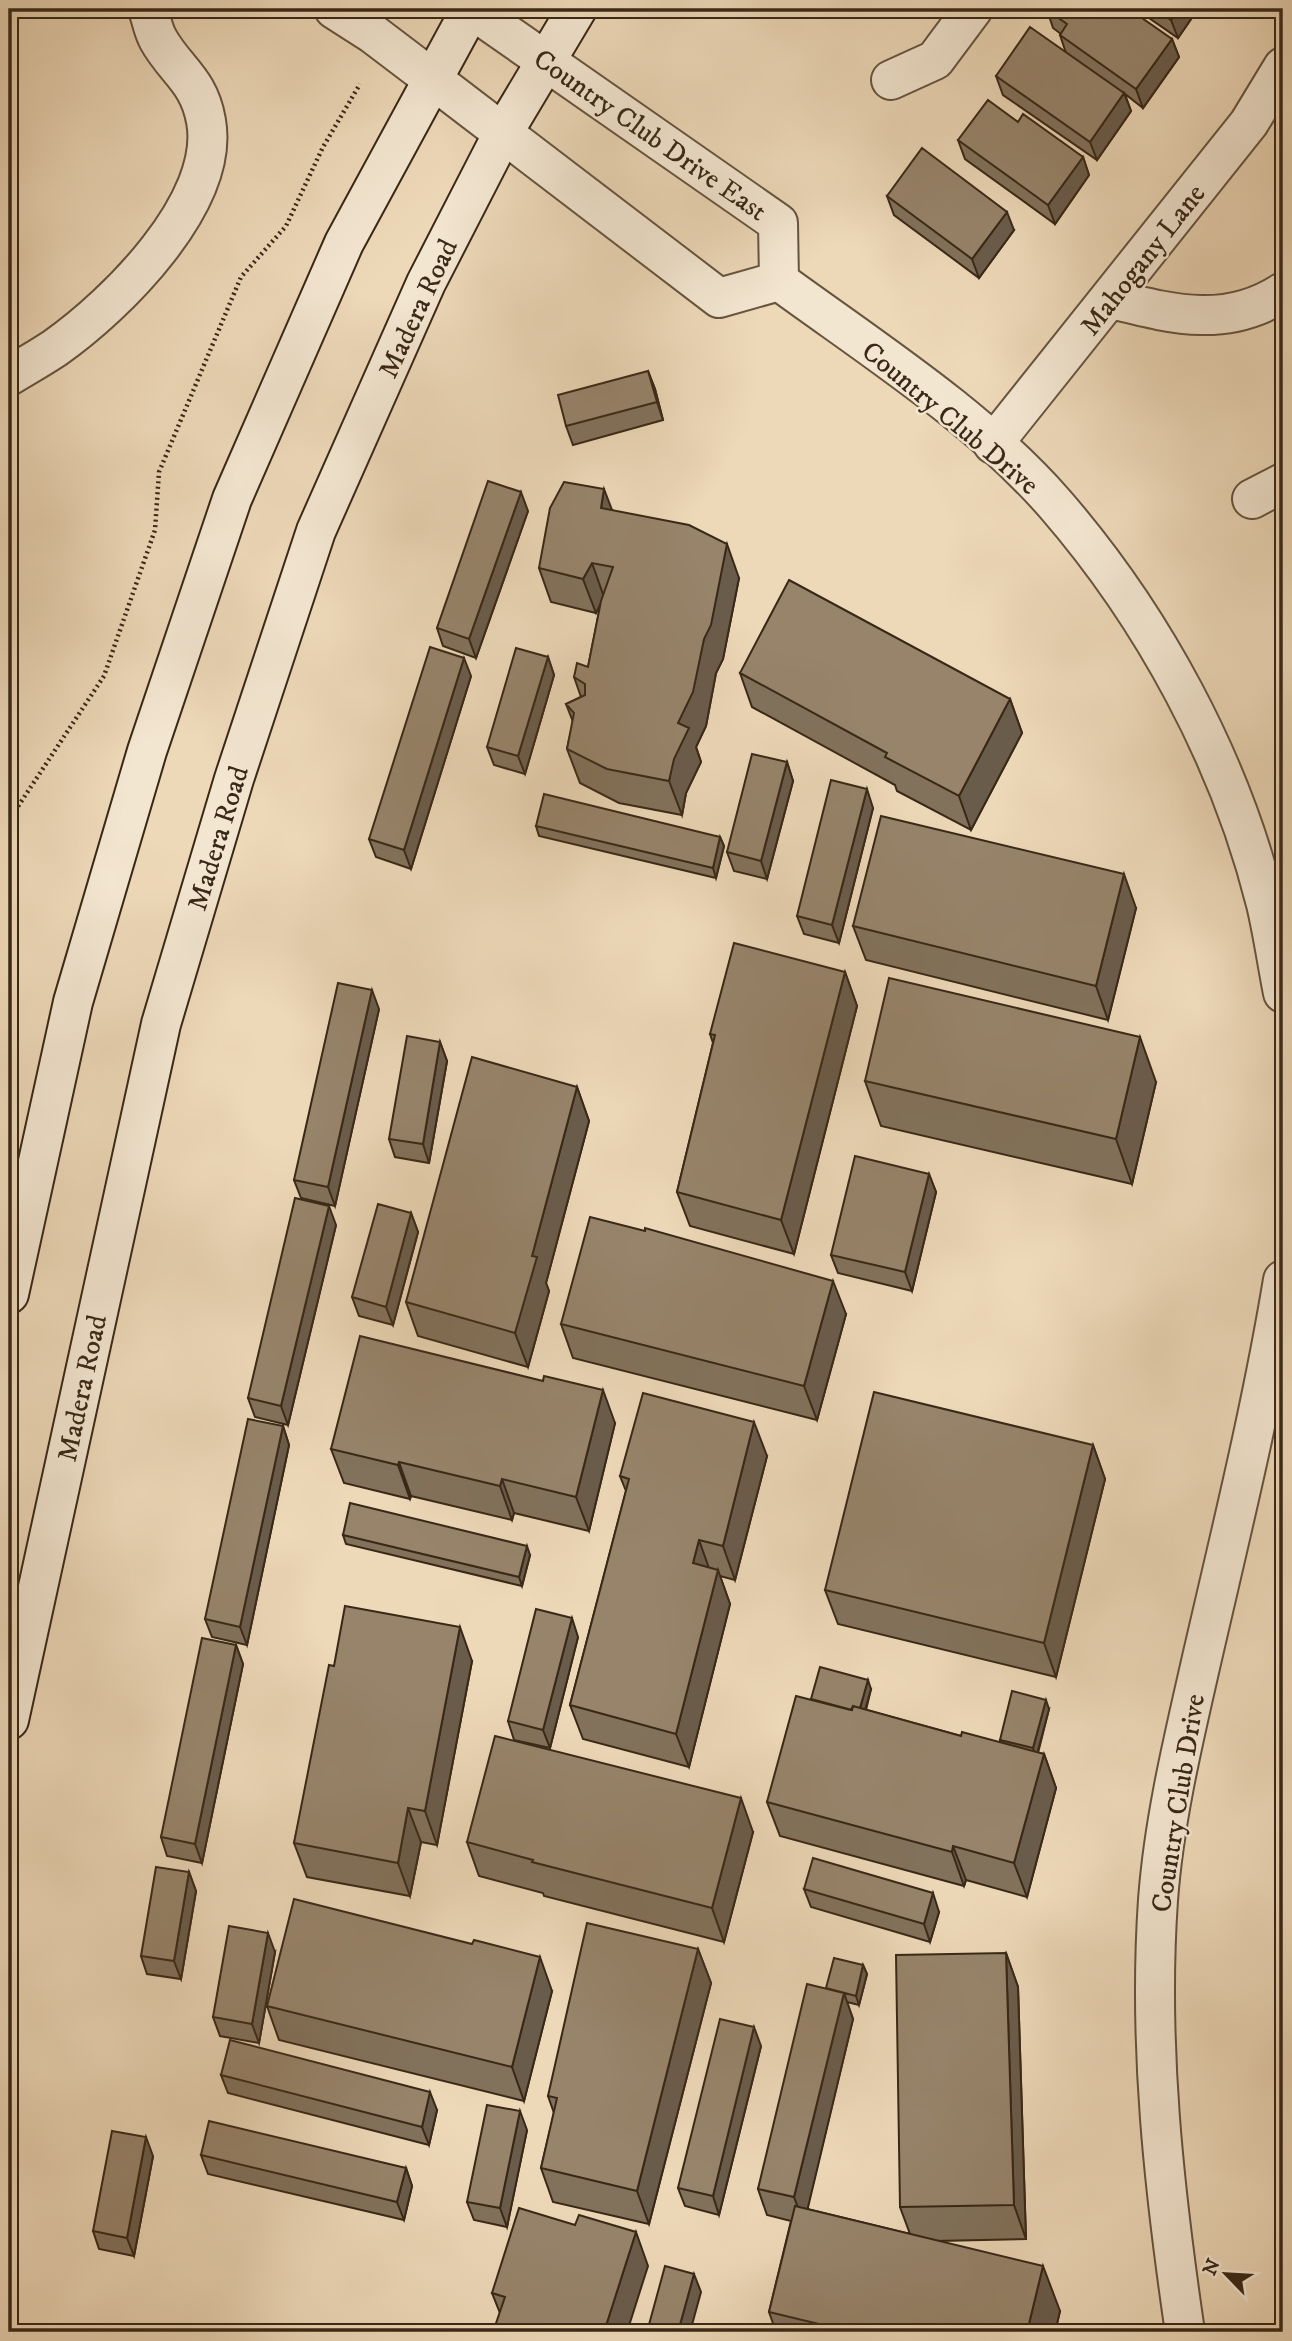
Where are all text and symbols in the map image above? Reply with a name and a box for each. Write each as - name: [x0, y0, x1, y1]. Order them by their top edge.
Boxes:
- street label: Country Club Drive East: [527, 41, 774, 229]
- street label: Mahogany Lane: [1073, 177, 1213, 343]
- street label: Madera Road: [371, 234, 466, 384]
- street label: Country Club Drive: [854, 334, 1046, 503]
- street label: Madera Road: [180, 762, 257, 915]
- street label: Madera Road: [50, 1312, 115, 1465]
- street label: Country Club Drive: [1144, 1691, 1213, 1915]
- north arrow: [1190, 2240, 1260, 2310]
- text: N: [1198, 2255, 1226, 2279]

